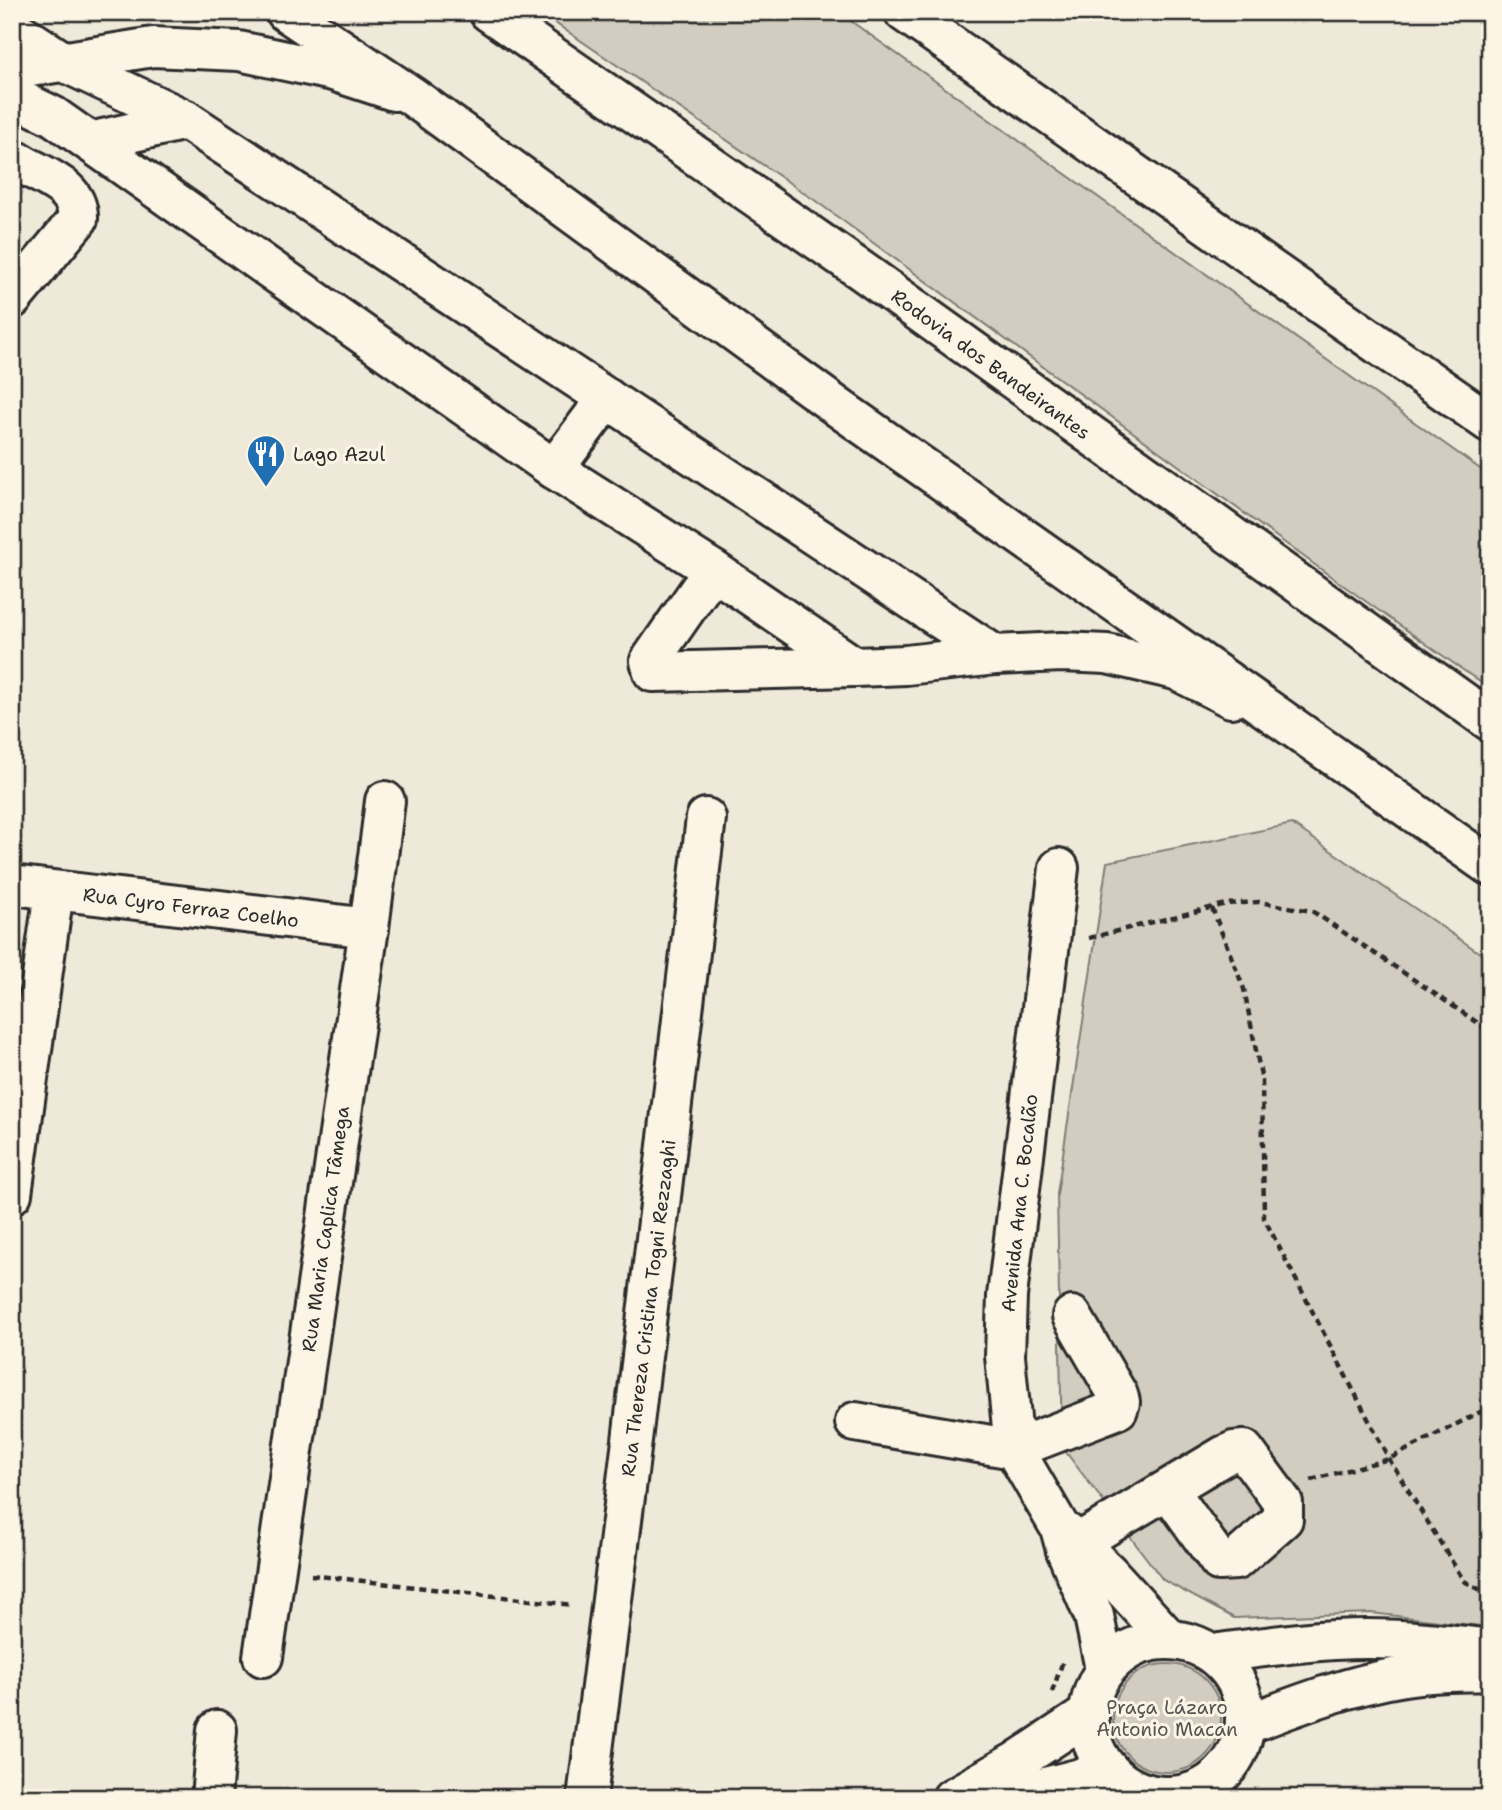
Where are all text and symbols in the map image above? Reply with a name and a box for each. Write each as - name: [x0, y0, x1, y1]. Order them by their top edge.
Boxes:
- street label: Rodovia dos Bandeirantes: [886, 284, 1095, 445]
- restaurant icon: Lago Azul: [245, 433, 287, 488]
- place label: Lago Azul: [293, 442, 386, 467]
- street label: Rua Cyro Ferraz Coelho: [82, 882, 300, 933]
- street label: Avenida Ana C. Bocalão: [996, 1093, 1043, 1313]
- street label: Rua Maria Caplica Tâmega: [296, 1104, 355, 1354]
- street label: Rua Thereza Cristina Togni Rezzaghi: [615, 1138, 682, 1478]
- park label: Praça Lázaro Antonio Macan: [1096, 1695, 1238, 1742]

